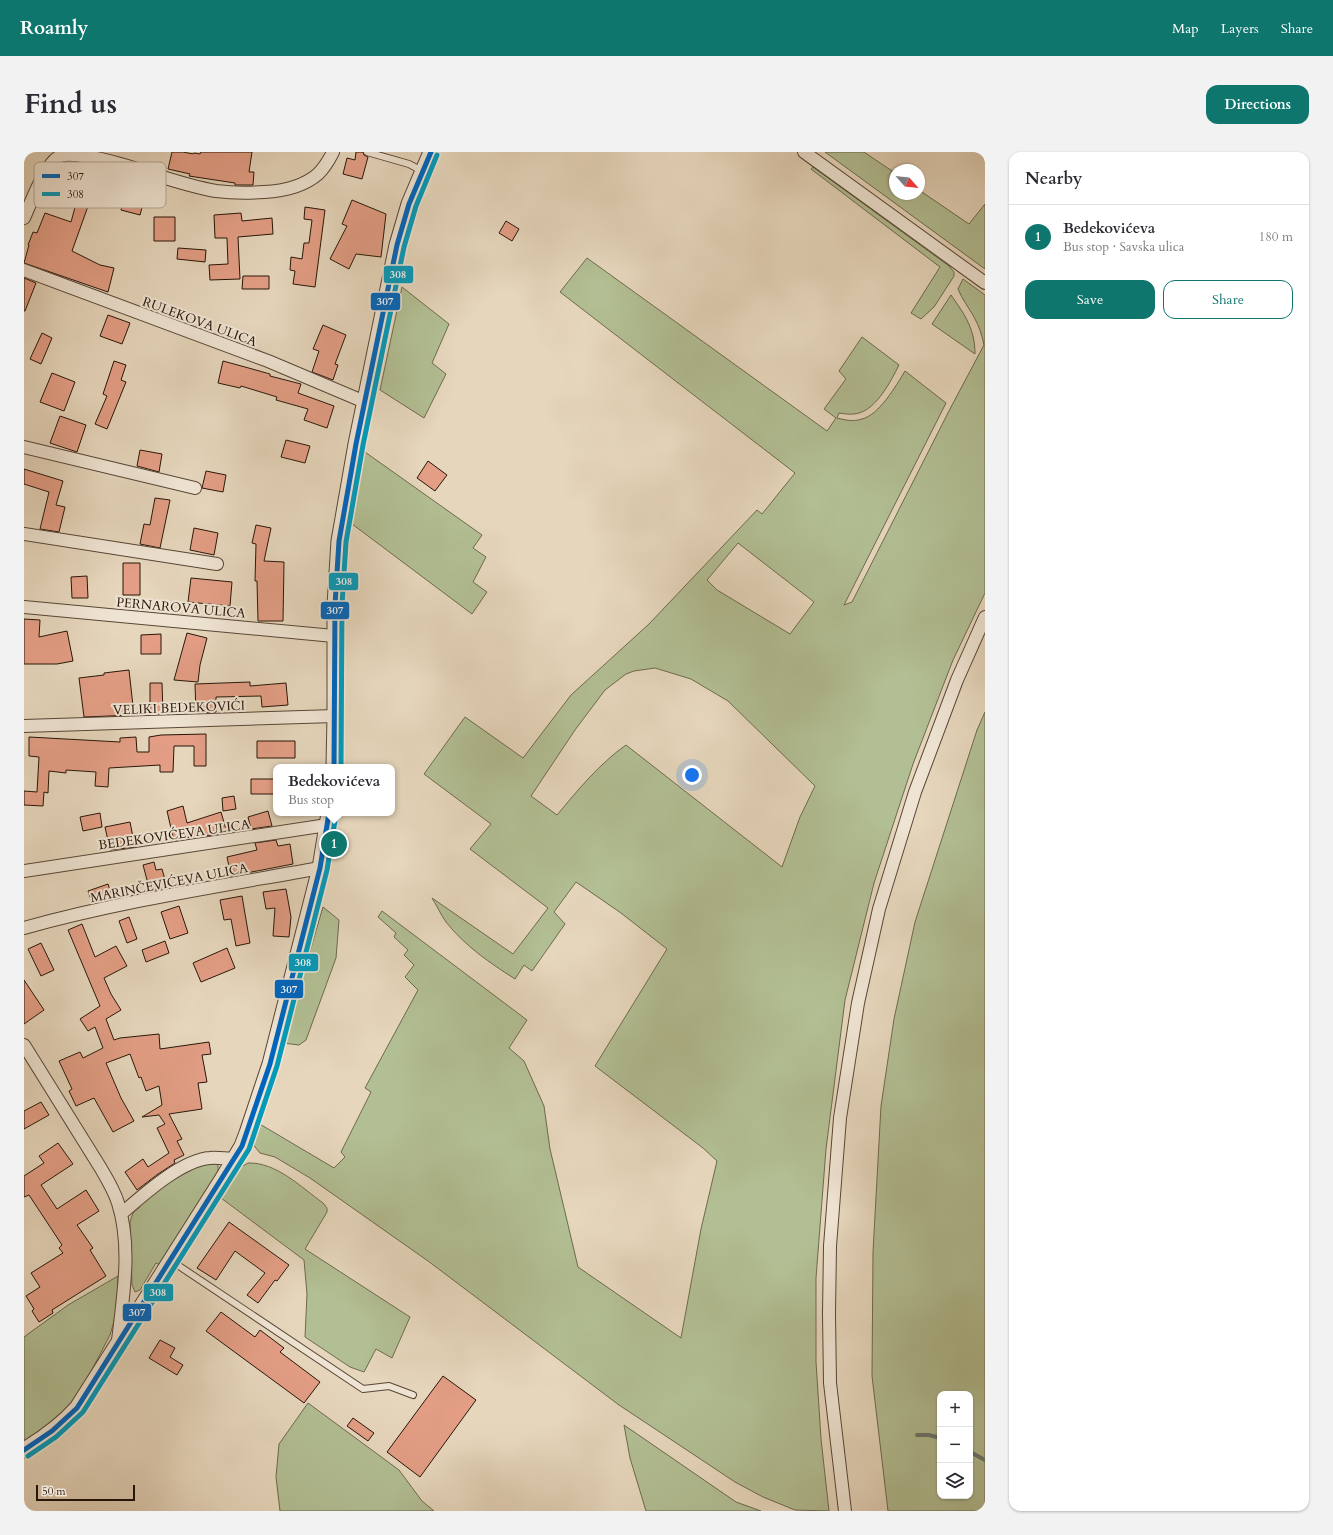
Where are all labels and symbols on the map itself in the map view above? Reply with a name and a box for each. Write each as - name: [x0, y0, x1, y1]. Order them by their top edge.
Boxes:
- legend: [34, 162, 166, 208]
- north arrow: [889, 164, 925, 200]
- text: 307: [67, 169, 84, 184]
- text: 308: [67, 187, 84, 202]
- line badge: 308: [383, 265, 414, 284]
- text: 308: [390, 267, 406, 282]
- line badge: 307: [370, 292, 401, 311]
- street label: RULEKOVA ULICA: [140, 293, 260, 351]
- text: 307: [377, 294, 394, 309]
- line badge: 308: [328, 572, 359, 591]
- text: 308: [336, 574, 352, 589]
- street label: PERNAROVA ULICA: [116, 593, 247, 623]
- line badge: 307: [320, 601, 350, 620]
- text: 307: [327, 603, 344, 618]
- street label: VELIKI BEDEKOVIĆI: [113, 697, 245, 719]
- your location: [682, 765, 702, 785]
- street label: BEDEKOVIĆEVA ULICA: [97, 815, 252, 855]
- pin: 1: [321, 829, 347, 859]
- street label: MARINČEVIĆEVA ULICA: [89, 859, 250, 907]
- line badge: 308: [288, 953, 319, 972]
- text: 308: [295, 955, 311, 970]
- line badge: 307: [274, 979, 304, 999]
- text: 307: [281, 982, 298, 997]
- line badge: 308: [143, 1283, 174, 1302]
- text: 308: [150, 1285, 166, 1300]
- line badge: 307: [122, 1303, 152, 1322]
- text: 307: [129, 1305, 146, 1320]
- scale bar: [36, 1483, 135, 1502]

